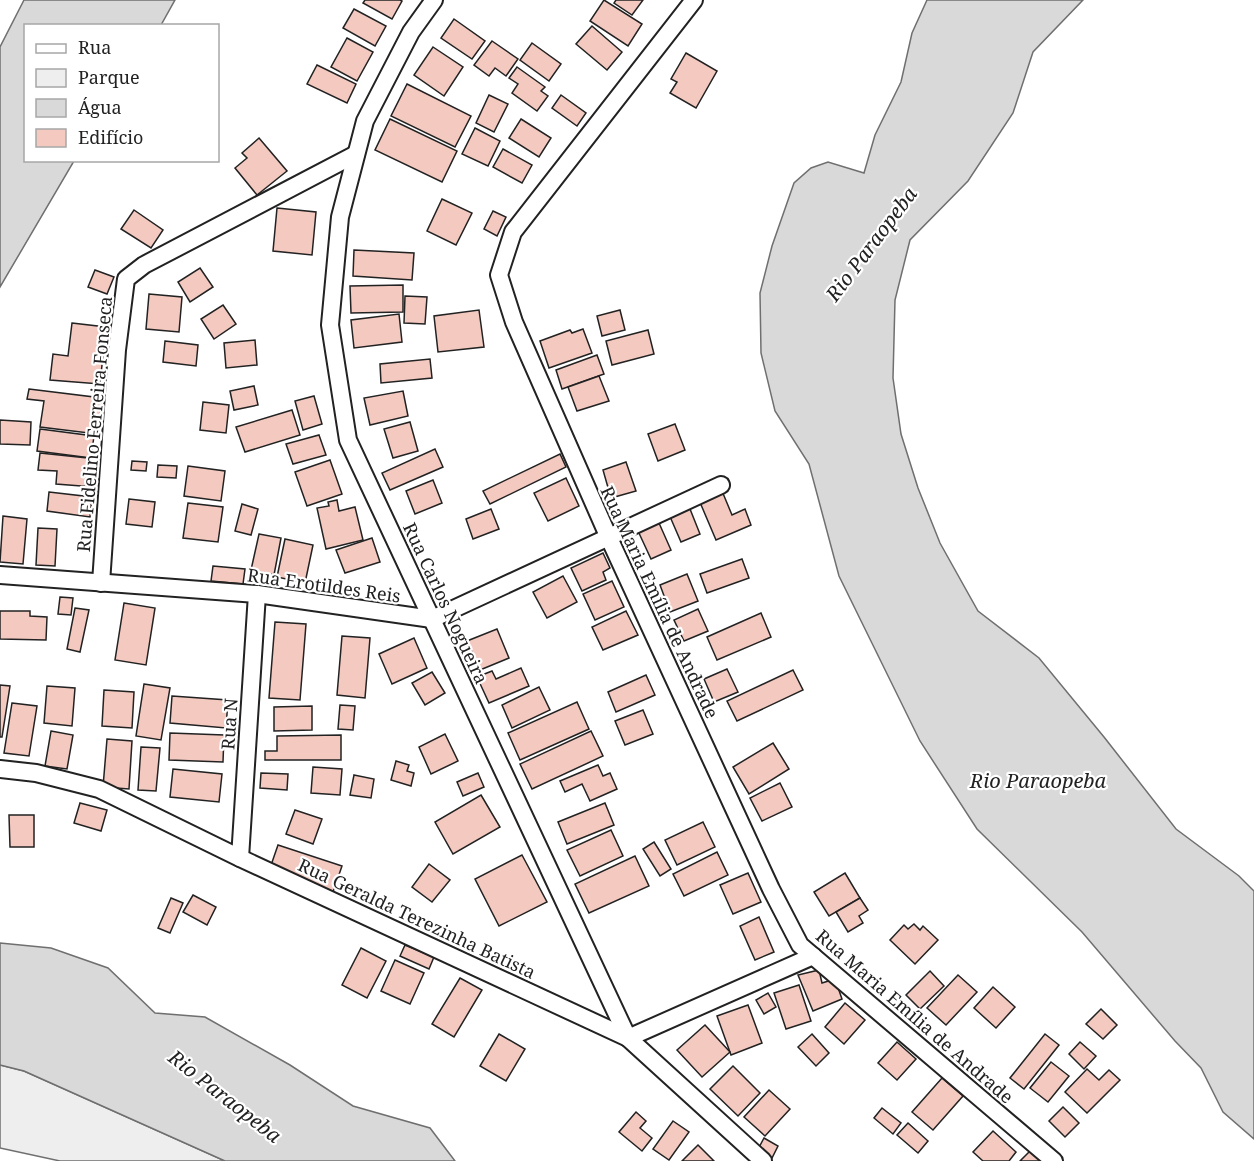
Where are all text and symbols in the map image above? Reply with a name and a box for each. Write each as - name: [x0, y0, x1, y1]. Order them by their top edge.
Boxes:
- legend: [24, 24, 219, 162]
- text: Rua: [78, 35, 111, 59]
- text: Parque: [78, 65, 140, 89]
- text: Água: [78, 95, 122, 119]
- text: Edifício: [78, 125, 143, 149]
- water label: Rio Paraopeba: [819, 181, 923, 307]
- street label: Rua Fidelino Ferreira Fonseca: [71, 295, 117, 553]
- street label: Rua Maria Emília de Andrade: [595, 482, 725, 722]
- street label: Rua Carlos Nogueira: [398, 518, 494, 688]
- street label: Rua Erotildes Reis: [246, 562, 402, 608]
- street label: Rua N: [215, 697, 243, 751]
- water label: Rio Paraopeba: [969, 767, 1107, 794]
- street label: Rua Geralda Terezinha Batista: [294, 852, 540, 984]
- street label: Rua Maria Emília de Andrade: [811, 924, 1019, 1108]
- water label: Rio Paraopeba: [162, 1043, 287, 1149]

